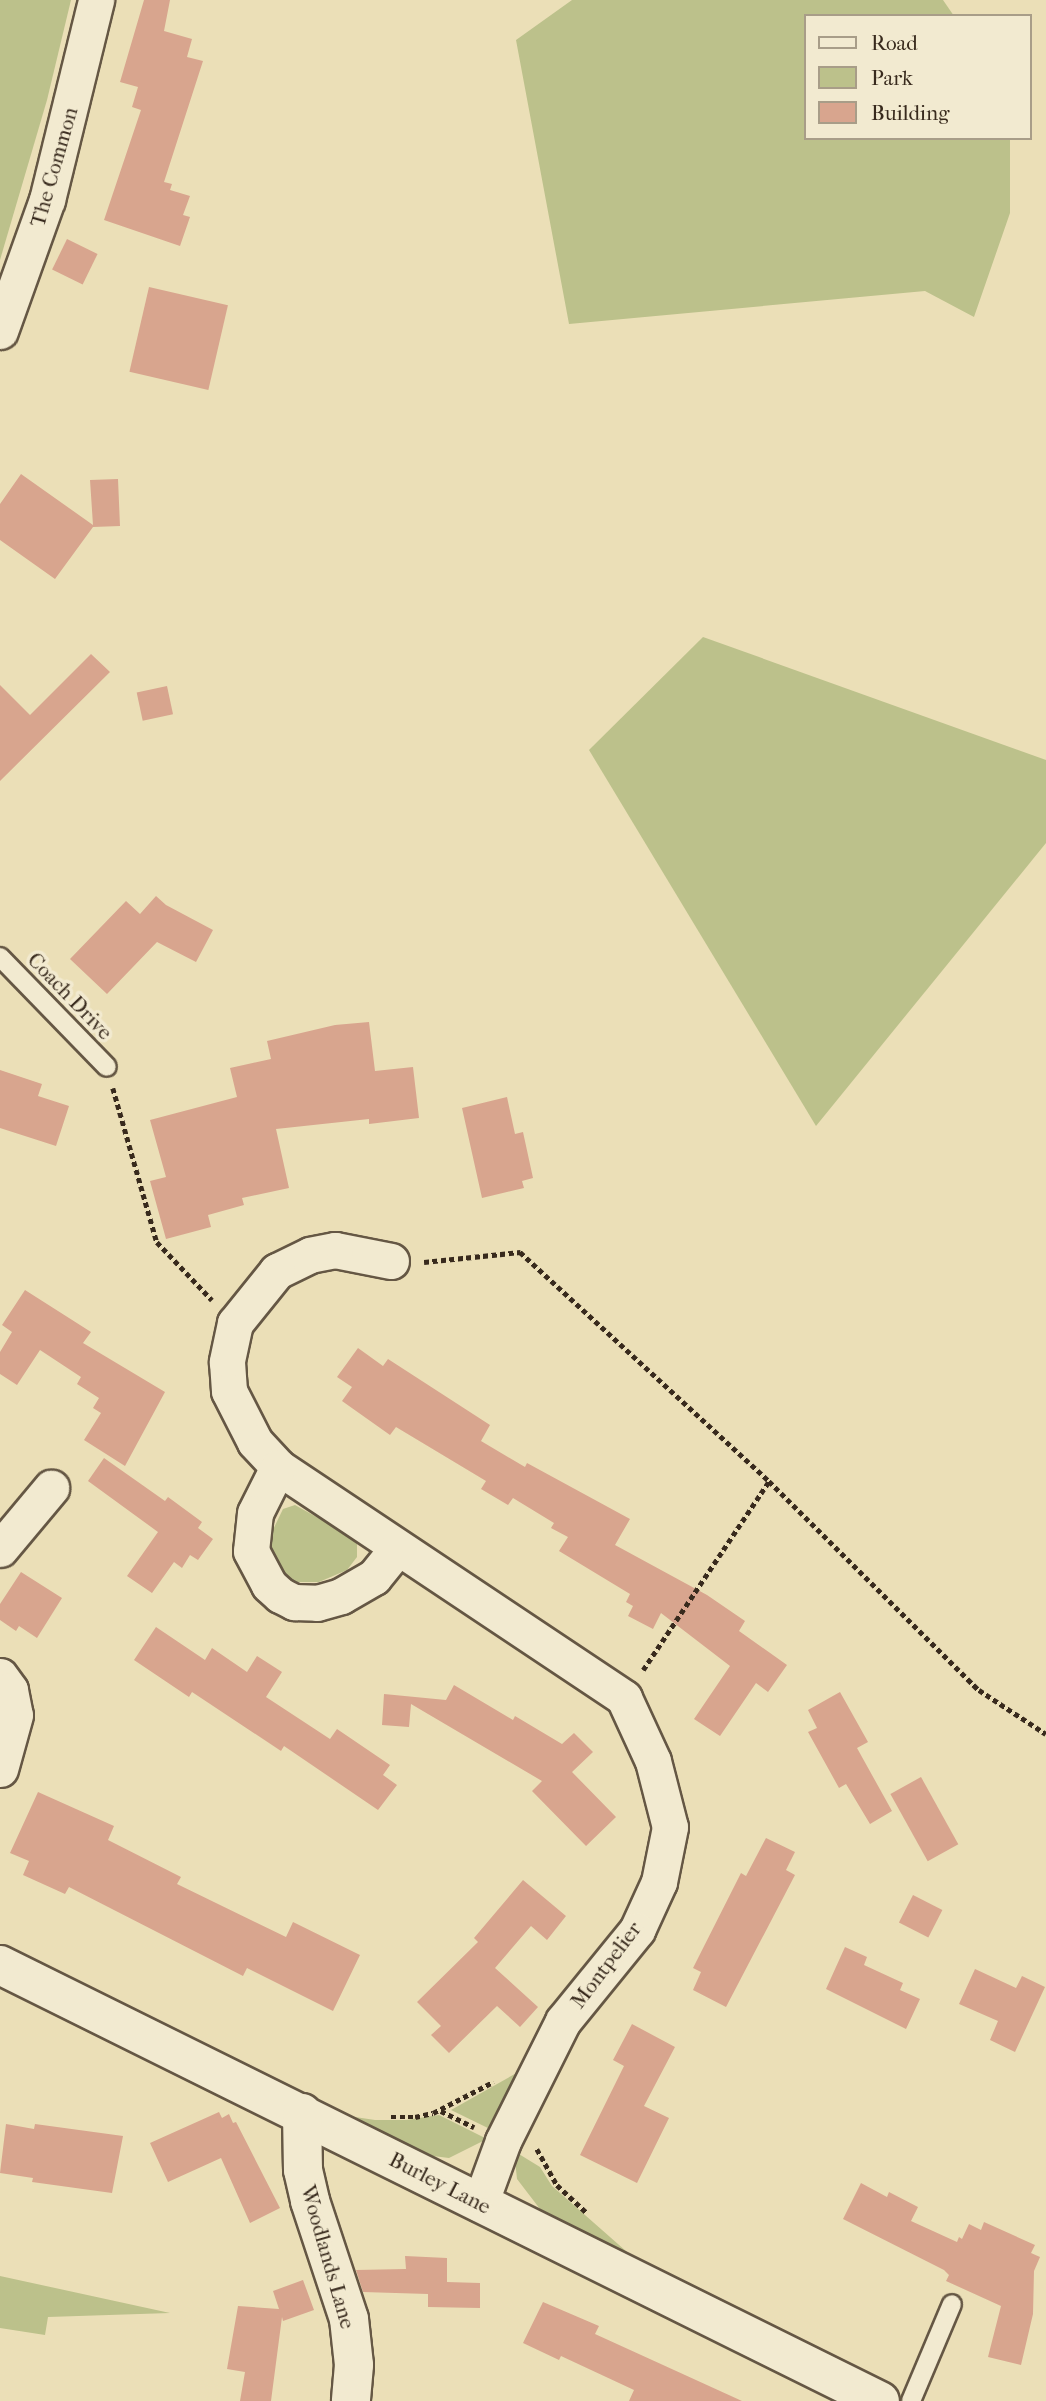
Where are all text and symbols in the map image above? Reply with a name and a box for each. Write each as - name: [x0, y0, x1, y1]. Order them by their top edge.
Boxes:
- legend: [804, 14, 1032, 140]
- text: Road: [871, 31, 918, 55]
- text: Park: [871, 66, 913, 90]
- text: Building: [871, 101, 949, 125]
- street label: The Common: [25, 104, 83, 230]
- street label: Coach Drive: [22, 947, 118, 1045]
- street label: Montpelier: [565, 1917, 647, 2013]
- street label: Burley Lane: [385, 2147, 495, 2219]
- street label: Woodlands Lane: [295, 2182, 361, 2332]

